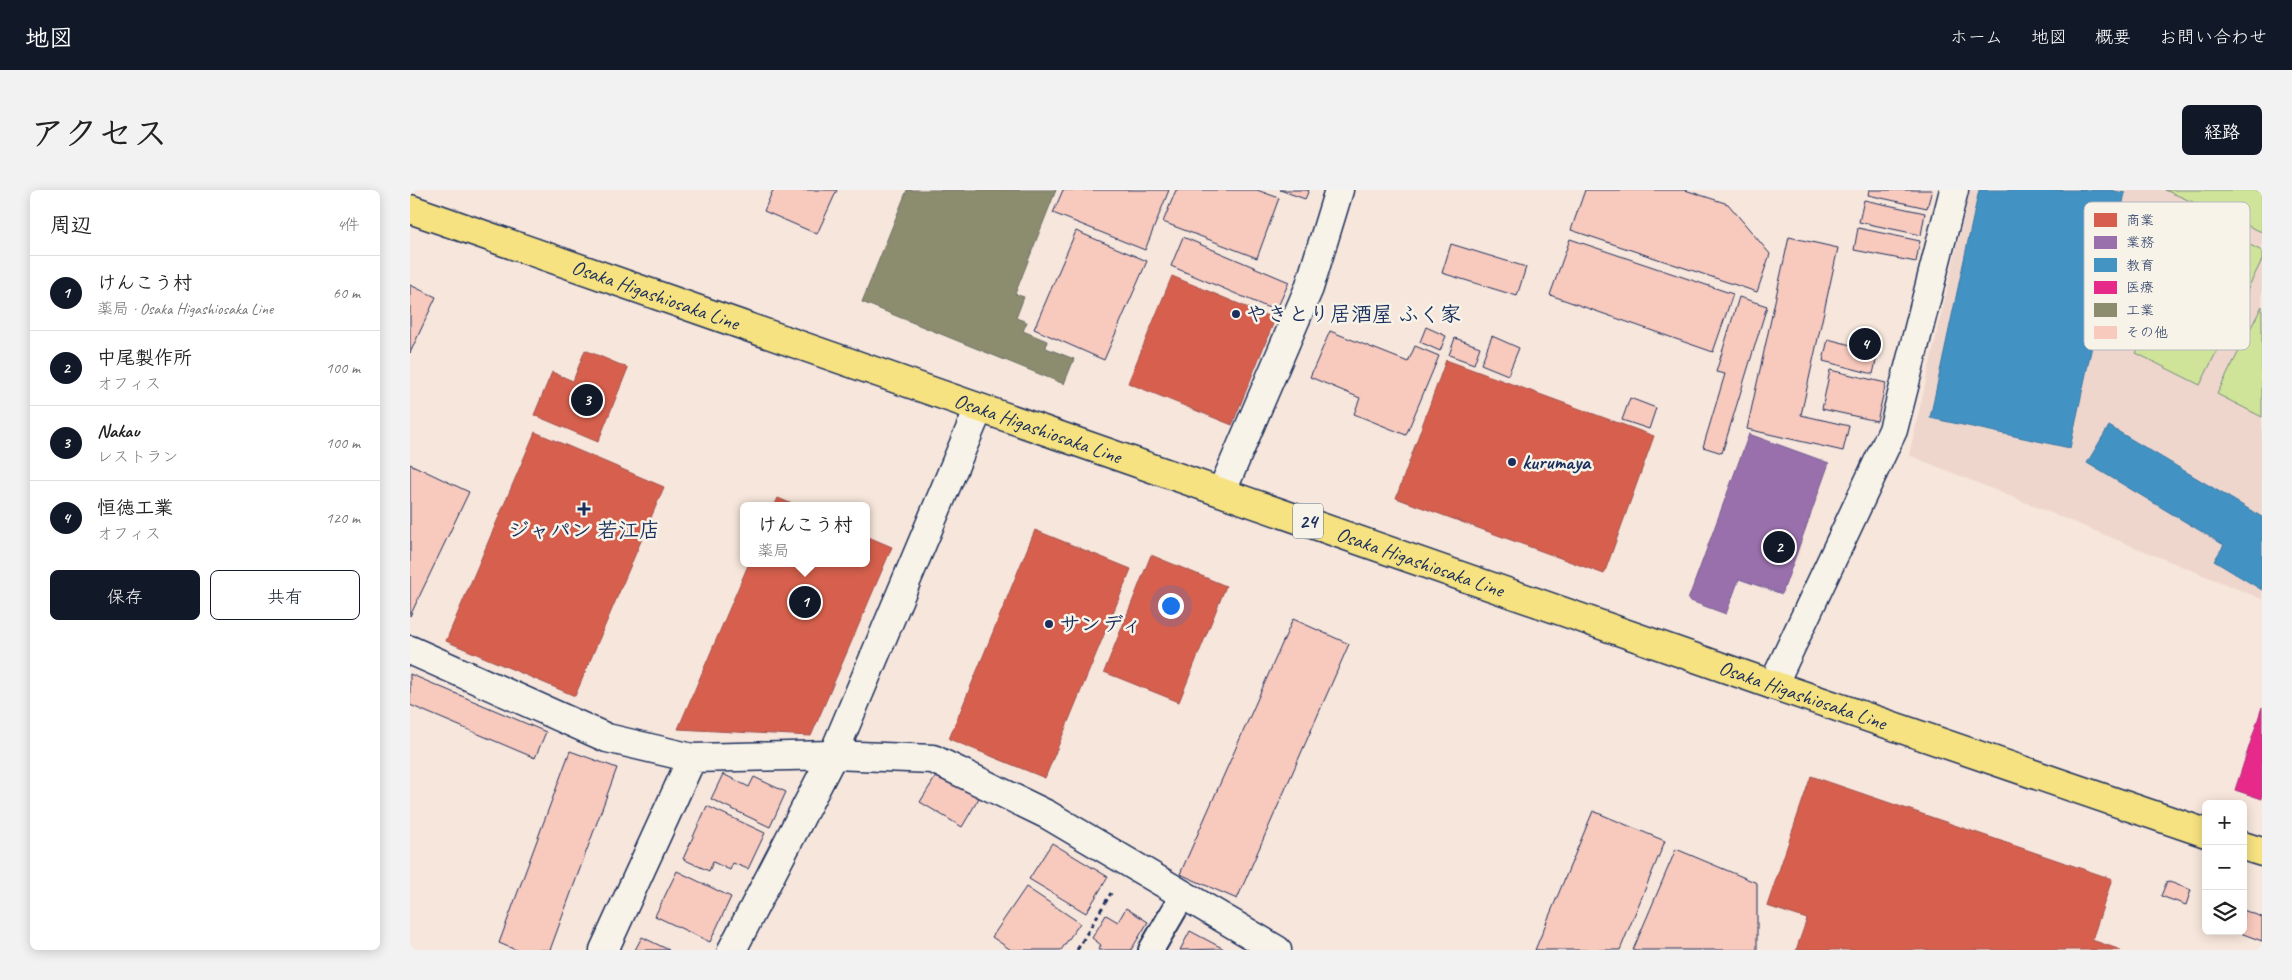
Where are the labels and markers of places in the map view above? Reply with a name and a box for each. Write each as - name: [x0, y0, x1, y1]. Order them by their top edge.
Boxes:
- place label: やきとり居酒屋 ふく家: [1246, 301, 1461, 327]
- marker: やきとり居酒屋 ふく家: [1230, 308, 1242, 320]
- pin: 4: [1849, 325, 1881, 363]
- pin: 3: [571, 381, 603, 419]
- place label: kurumaya: [1522, 449, 1592, 475]
- marker: kurumaya: [1506, 456, 1518, 468]
- marker: ジャパン 若江店: [578, 503, 590, 515]
- place label: ジャパン 若江店: [508, 517, 660, 543]
- pin: 2: [1763, 528, 1795, 566]
- pin: 1: [789, 583, 821, 621]
- place label: サンディ: [1059, 611, 1142, 637]
- marker: サンディ: [1043, 618, 1055, 630]

